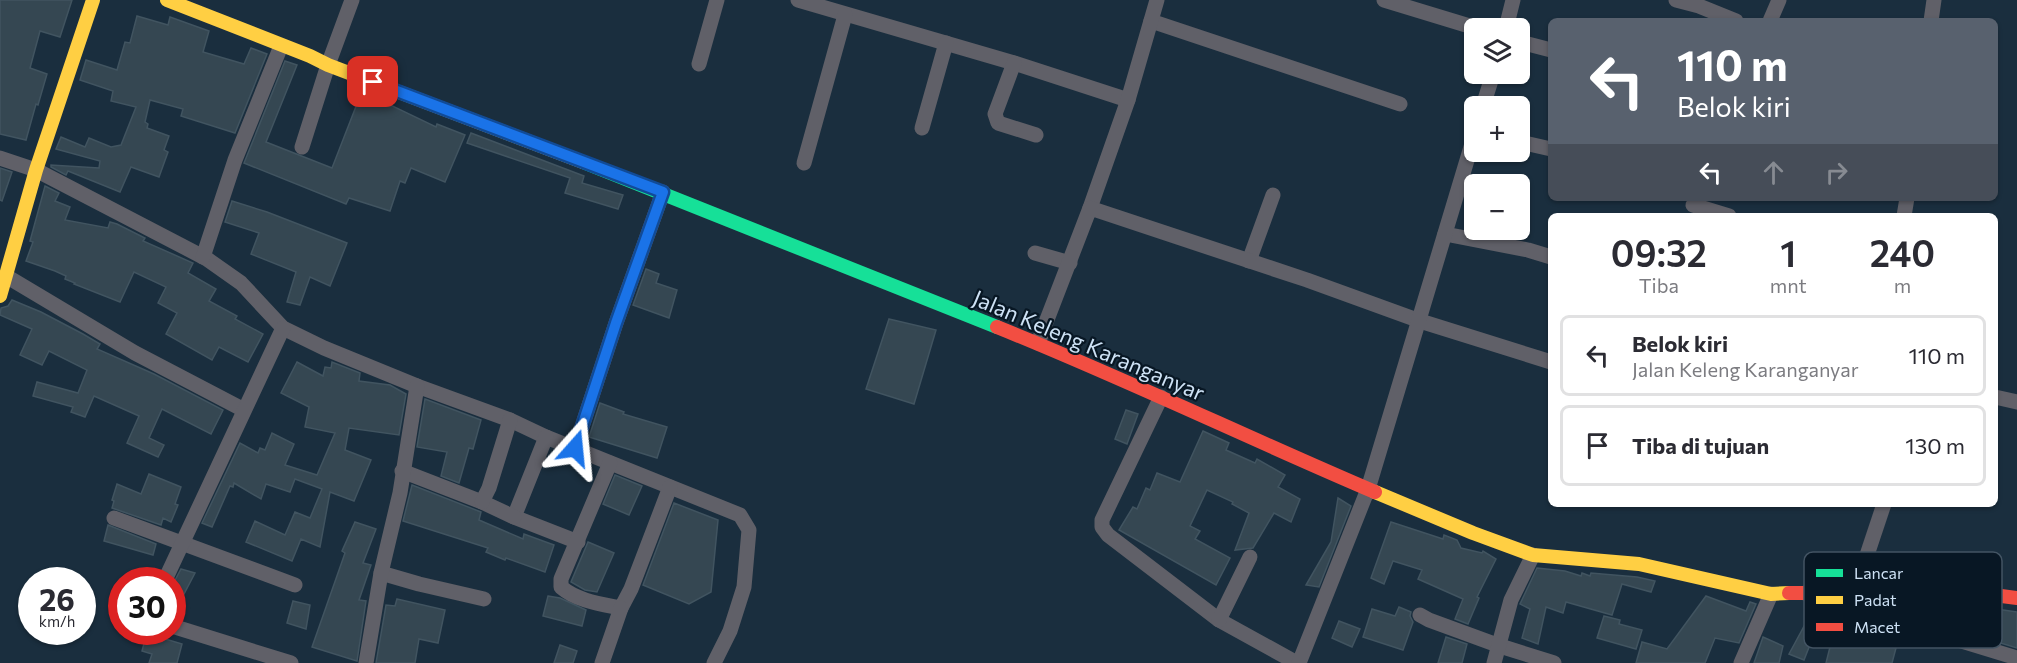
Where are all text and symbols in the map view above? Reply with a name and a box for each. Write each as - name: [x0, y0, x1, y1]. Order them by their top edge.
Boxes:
- map controls: [1464, 18, 1530, 240]
- button: layers: [1464, 18, 1530, 84]
- text: 110 m: [1677, 38, 1788, 90]
- icon: left: [1578, 42, 1656, 120]
- pin: [347, 56, 398, 107]
- icon: arrive: [356, 65, 389, 98]
- text: Belok kiri: [1677, 90, 1791, 123]
- button: +: [1464, 96, 1530, 162]
- icon: left: [1694, 156, 1727, 189]
- icon: ahead: [1757, 156, 1790, 189]
- icon: right: [1820, 156, 1853, 189]
- button: −: [1464, 174, 1530, 240]
- text: 09:32: [1611, 230, 1707, 274]
- text: 1: [1780, 230, 1796, 274]
- text: 240: [1870, 230, 1935, 274]
- text: Tiba: [1639, 273, 1679, 297]
- text: mnt: [1770, 273, 1807, 297]
- text: m: [1894, 273, 1911, 297]
- street label: Jalan Keleng Karanganyar: [969, 284, 1209, 406]
- text: Belok kiri: [1632, 330, 1728, 357]
- icon: left: [1581, 339, 1614, 372]
- text: 110 m: [1908, 342, 1965, 369]
- text: Jalan Keleng Karanganyar: [1632, 357, 1859, 381]
- position arrow: [543, 416, 607, 480]
- icon: arrive: [1581, 429, 1614, 462]
- text: Tiba di tujuan: [1632, 432, 1769, 459]
- text: 130 m: [1905, 432, 1965, 459]
- legend: [1804, 552, 2002, 648]
- text: Lancar: [1854, 563, 1904, 582]
- speed limit sign: 30: [108, 567, 186, 645]
- text: 26: [39, 580, 75, 617]
- text: Padat: [1854, 590, 1897, 609]
- text: km/h: [39, 612, 75, 630]
- text: Macet: [1854, 617, 1901, 636]

